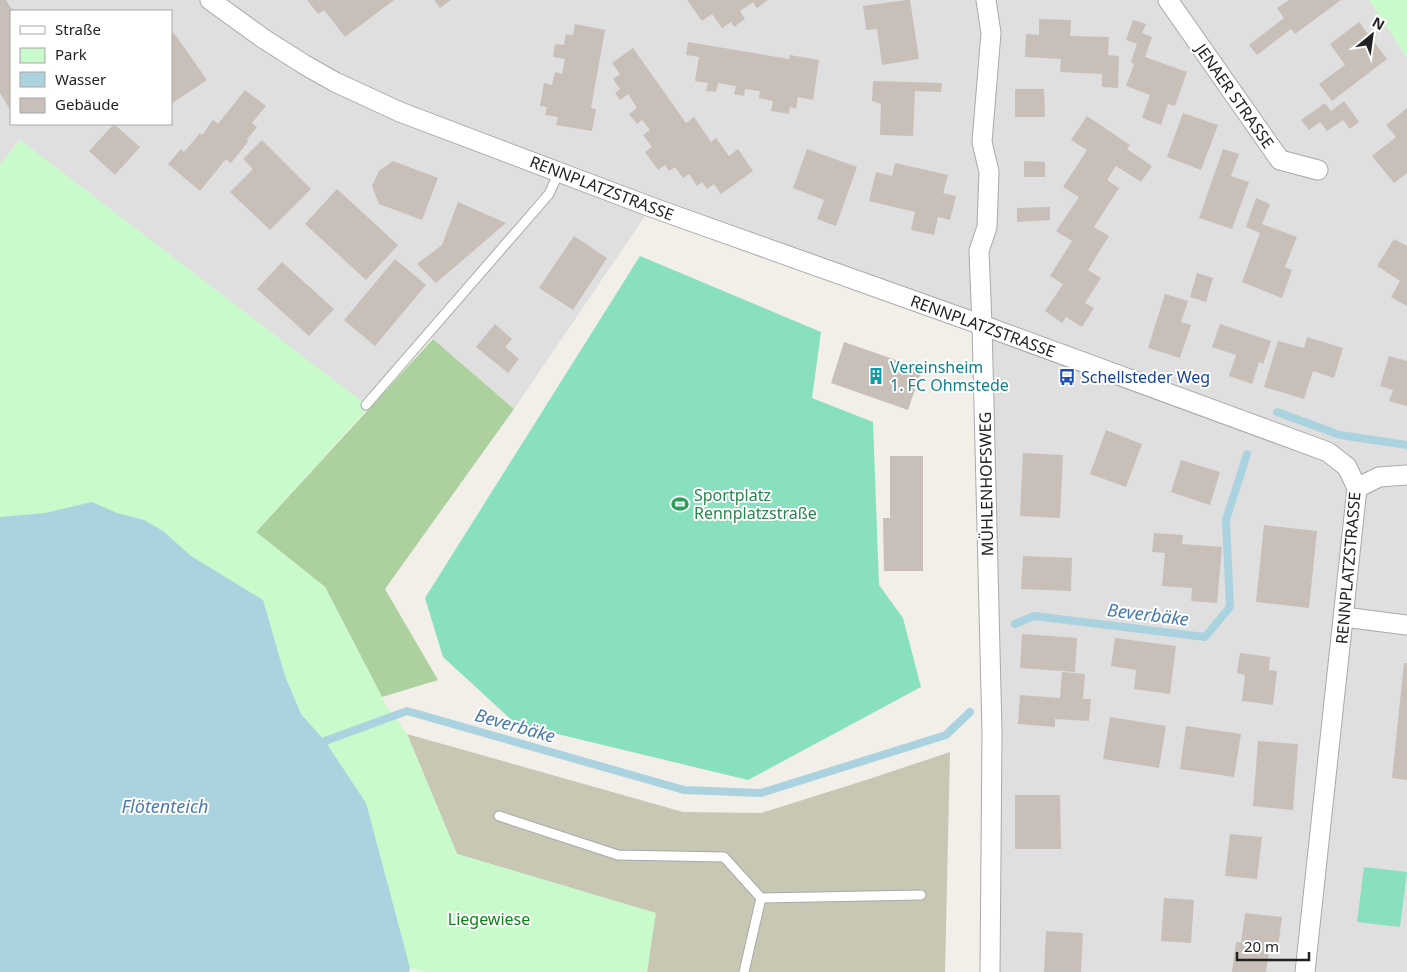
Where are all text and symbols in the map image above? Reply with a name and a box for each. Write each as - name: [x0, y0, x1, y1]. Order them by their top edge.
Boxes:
- legend: [10, 10, 172, 125]
- north arrow: [1347, 10, 1397, 60]
- text: N: [1369, 12, 1388, 34]
- text: Straße: [55, 19, 101, 39]
- street label: JENAER STRASSE: [1190, 38, 1279, 153]
- text: Park: [55, 44, 87, 64]
- text: Wasser: [55, 69, 106, 89]
- text: Gebäude: [55, 94, 119, 114]
- street label: RENNPLATZSTRASSE: [527, 150, 677, 226]
- street label: RENNPLATZSTRASSE: [907, 290, 1059, 362]
- place label: Vereinsheim 1. FC Ohmstede: [890, 356, 1009, 396]
- building icon: Vereinsheim 1. FC Ohmstede: [866, 366, 886, 386]
- place label: Schellsteder Weg: [1081, 366, 1210, 388]
- bus stop icon: Schellsteder Weg: [1057, 367, 1077, 387]
- street label: MÜHLENHOFSWEG: [974, 412, 998, 556]
- place label: Sportplatz Rennplatzstraße: [694, 484, 817, 524]
- street label: RENNPLATZSTRASSE: [1330, 491, 1366, 645]
- sports icon: Sportplatz Rennplatzstraße: [670, 494, 690, 514]
- water label: Beverbäke: [1106, 597, 1190, 631]
- water label: Beverbäke: [472, 702, 558, 748]
- water label: Flötenteich: [122, 794, 208, 818]
- park label: Liegewiese: [448, 908, 530, 930]
- scale bar: [1237, 930, 1310, 962]
- text: 20 m: [1244, 936, 1279, 956]

